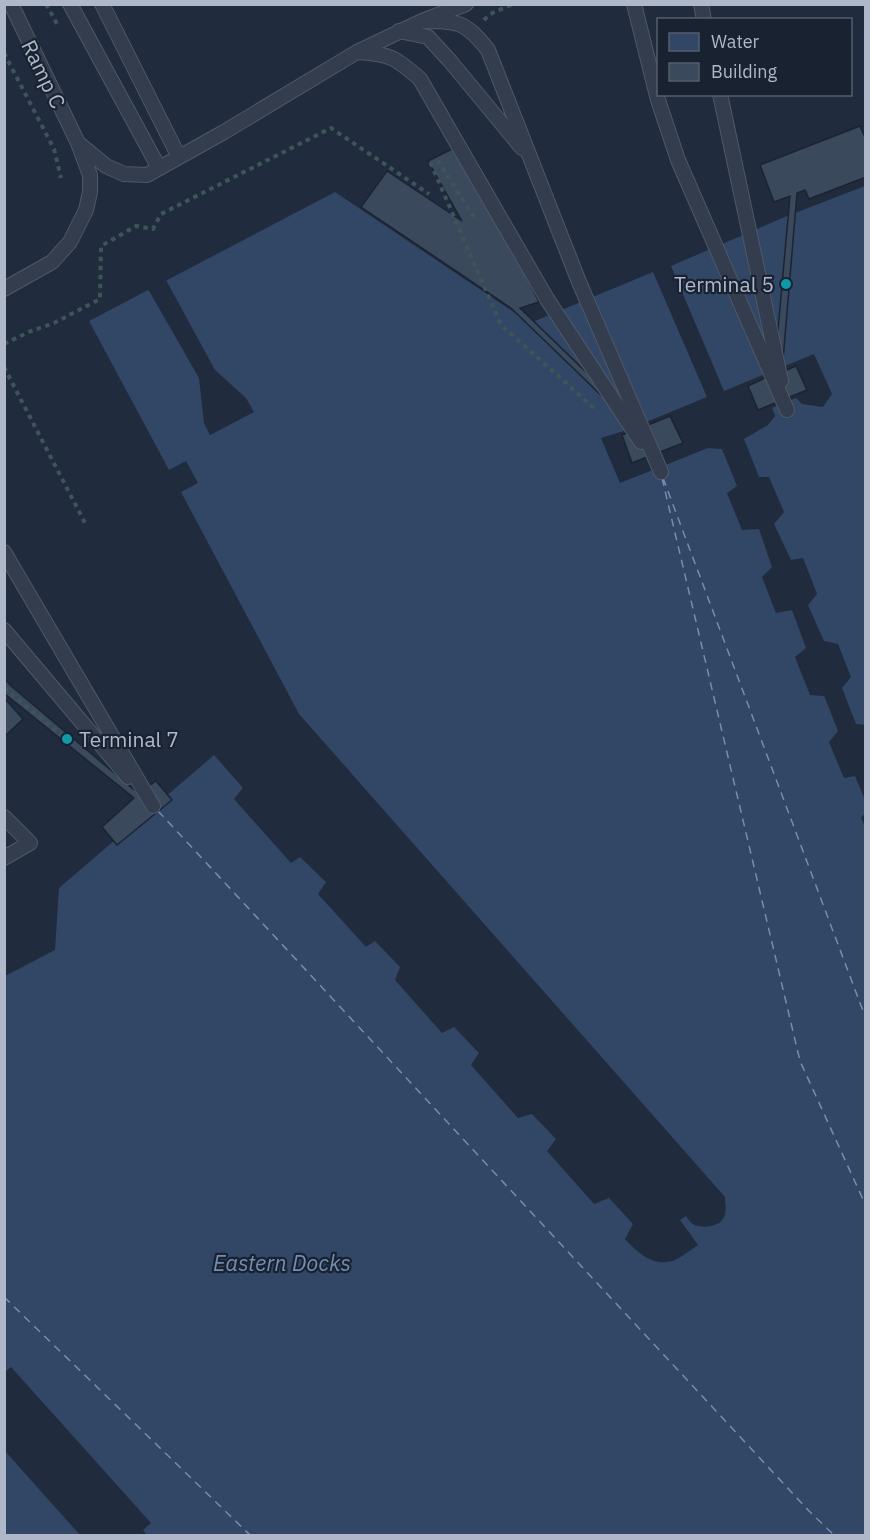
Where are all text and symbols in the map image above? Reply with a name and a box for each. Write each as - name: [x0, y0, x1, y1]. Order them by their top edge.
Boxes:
- legend: [657, 18, 852, 96]
- text: Water: [711, 30, 760, 53]
- street label: Ramp C: [15, 35, 73, 113]
- text: Building: [711, 60, 778, 83]
- place label: Terminal 5: [674, 270, 774, 298]
- marker: Terminal 5: [779, 277, 793, 291]
- place label: Terminal 7: [79, 725, 179, 753]
- marker: Terminal 7: [60, 732, 74, 746]
- water label: Eastern Docks: [213, 1248, 351, 1277]

